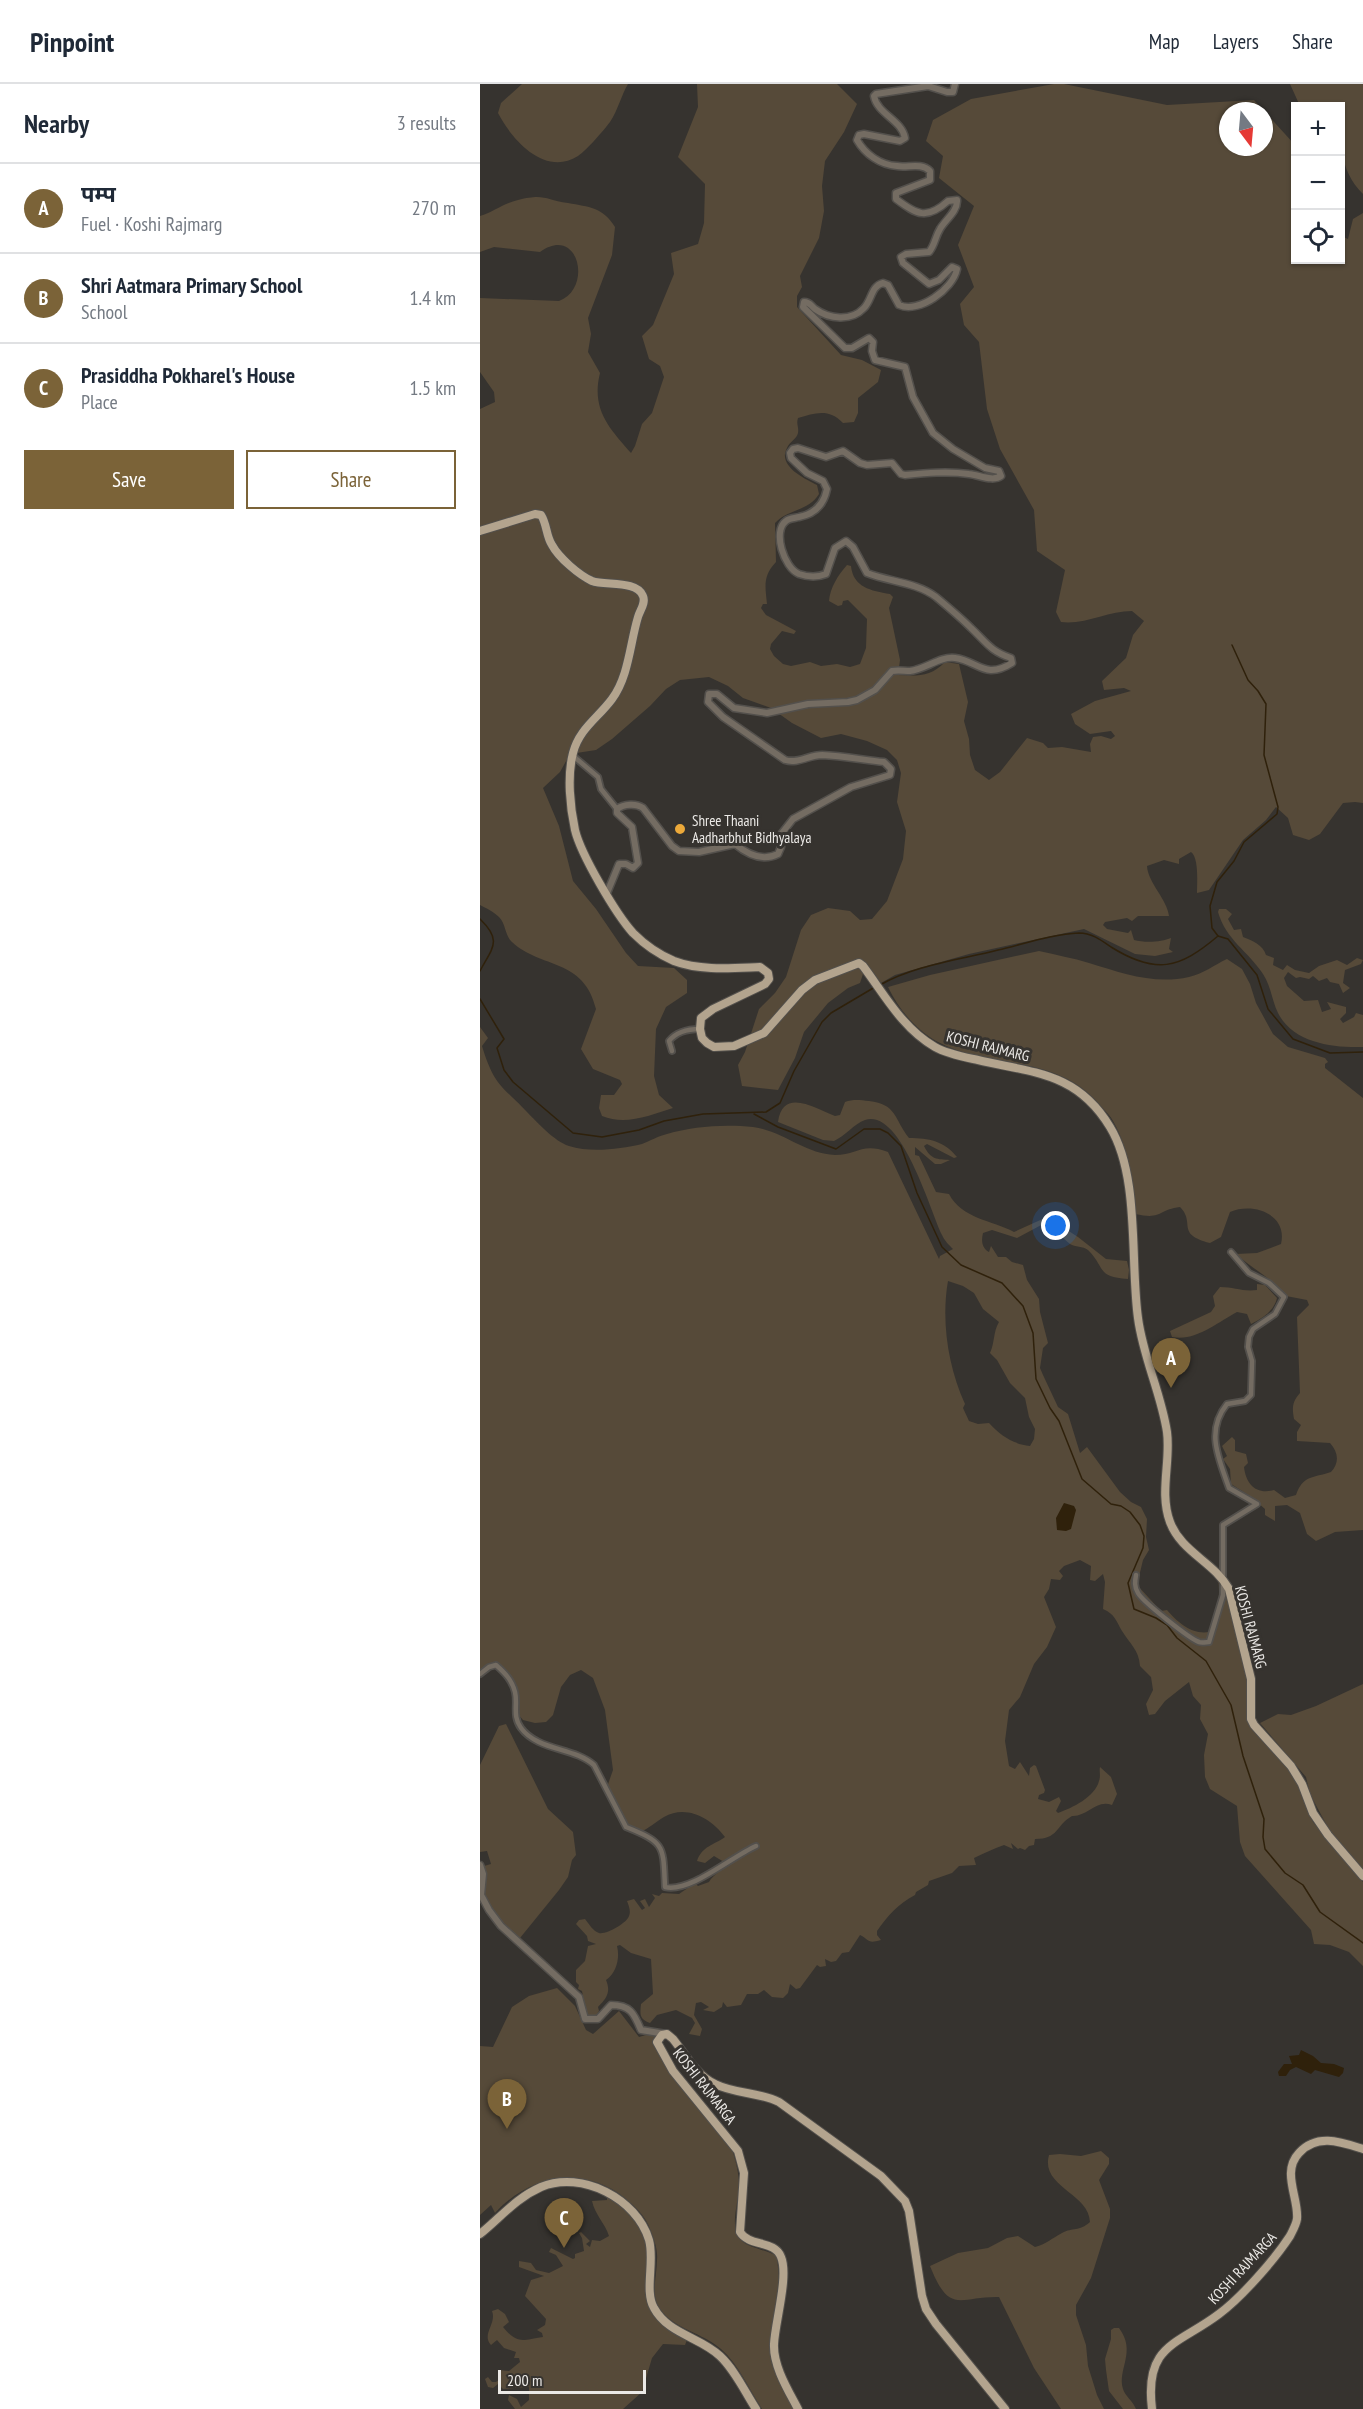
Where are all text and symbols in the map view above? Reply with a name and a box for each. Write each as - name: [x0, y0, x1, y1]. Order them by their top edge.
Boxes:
- text: Pinpoint: [30, 23, 114, 60]
- text: Map: [1149, 28, 1180, 55]
- text: Layers: [1213, 28, 1259, 55]
- text: Share: [1292, 28, 1333, 55]
- north arrow: [1219, 102, 1273, 156]
- map controls: [1291, 102, 1345, 264]
- button: +: [1291, 102, 1345, 156]
- text: Nearby: [24, 107, 89, 140]
- text: 3 results: [397, 110, 456, 136]
- button: −: [1291, 156, 1345, 210]
- text: पम्प: [81, 180, 116, 208]
- text: A: [38, 195, 49, 221]
- text: 270 m: [412, 195, 456, 221]
- button: locate: [1291, 210, 1345, 264]
- text: Fuel · Koshi Rajmarg: [81, 211, 223, 237]
- text: Shri Aatmara Primary School: [81, 271, 302, 299]
- text: B: [39, 285, 48, 311]
- text: 1.4 km: [409, 285, 456, 311]
- text: School: [81, 299, 127, 325]
- text: Prasiddha Pokharel's House: [81, 361, 295, 389]
- text: C: [39, 375, 48, 401]
- text: 1.5 km: [409, 375, 456, 401]
- text: Place: [81, 389, 118, 415]
- button: Save: [24, 450, 234, 509]
- button: Share: [246, 450, 456, 509]
- place label: Shree Thaani Aadharbhut Bidhyalaya: [692, 811, 811, 847]
- marker: Shree Thaani Aadharbhut Bidhyalaya: [673, 822, 687, 836]
- street label: KOSHI RAJMARG: [945, 1027, 1031, 1065]
- your location: [1041, 1211, 1070, 1240]
- pin: A: [1152, 1338, 1190, 1388]
- street label: KOSHI RAJMARG: [1231, 1584, 1271, 1670]
- street label: KOSHI RAJMARGA: [669, 2044, 741, 2129]
- pin: B: [488, 2080, 526, 2129]
- pin: C: [544, 2198, 584, 2248]
- street label: KOSHI RAJMARGA: [1204, 2227, 1281, 2308]
- scale bar: [498, 2367, 646, 2394]
- text: 200 m: [507, 2370, 542, 2390]

